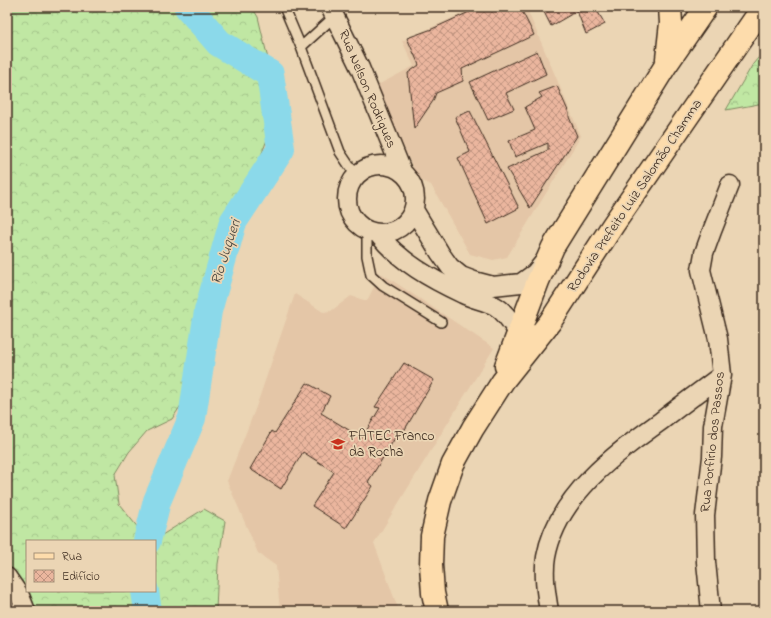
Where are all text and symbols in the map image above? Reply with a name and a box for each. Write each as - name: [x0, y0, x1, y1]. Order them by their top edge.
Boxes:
- street label: Rua Nelson Rodrigues: [332, 26, 401, 152]
- street label: Rodovia Prefeito Luiz Salomão Chamma: [562, 95, 708, 297]
- water label: Rio Juqueri: [205, 215, 247, 287]
- street label: Rua Porfírio dos Passos: [695, 371, 731, 513]
- place label: FATEC Franco da Rocha: [348, 426, 435, 463]
- school or university icon: FATEC Franco da Rocha: [330, 436, 346, 452]
- legend: [26, 540, 156, 592]
- text: Rua: [62, 548, 82, 566]
- text: Edifício: [62, 568, 100, 586]

